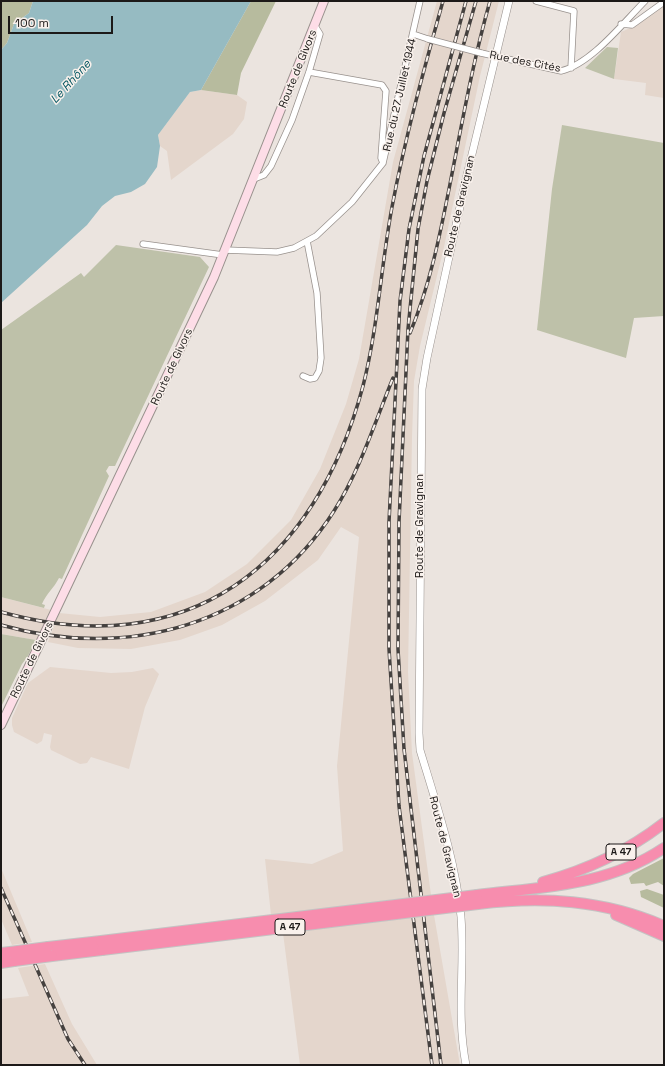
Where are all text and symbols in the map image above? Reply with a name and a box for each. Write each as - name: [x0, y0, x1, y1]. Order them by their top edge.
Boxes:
- scale bar: [10, 8, 115, 34]
- text: 100 m: [15, 15, 49, 31]
- street label: Route de Givors: [276, 28, 320, 110]
- street label: Rue du 27 Juillet 1944: [381, 37, 419, 153]
- street label: Rue des Cités: [488, 49, 562, 75]
- water label: Le Rhône: [48, 57, 94, 107]
- street label: Route de Gravignan: [442, 154, 478, 258]
- street label: Route de Givors: [148, 326, 196, 408]
- street label: Route de Gravignan: [413, 474, 427, 578]
- street label: Route de Givors: [8, 620, 56, 700]
- street label: Route de Gravignan: [426, 795, 464, 899]
- road number: A 47: [606, 844, 636, 860]
- road number: A 47: [275, 919, 305, 935]

